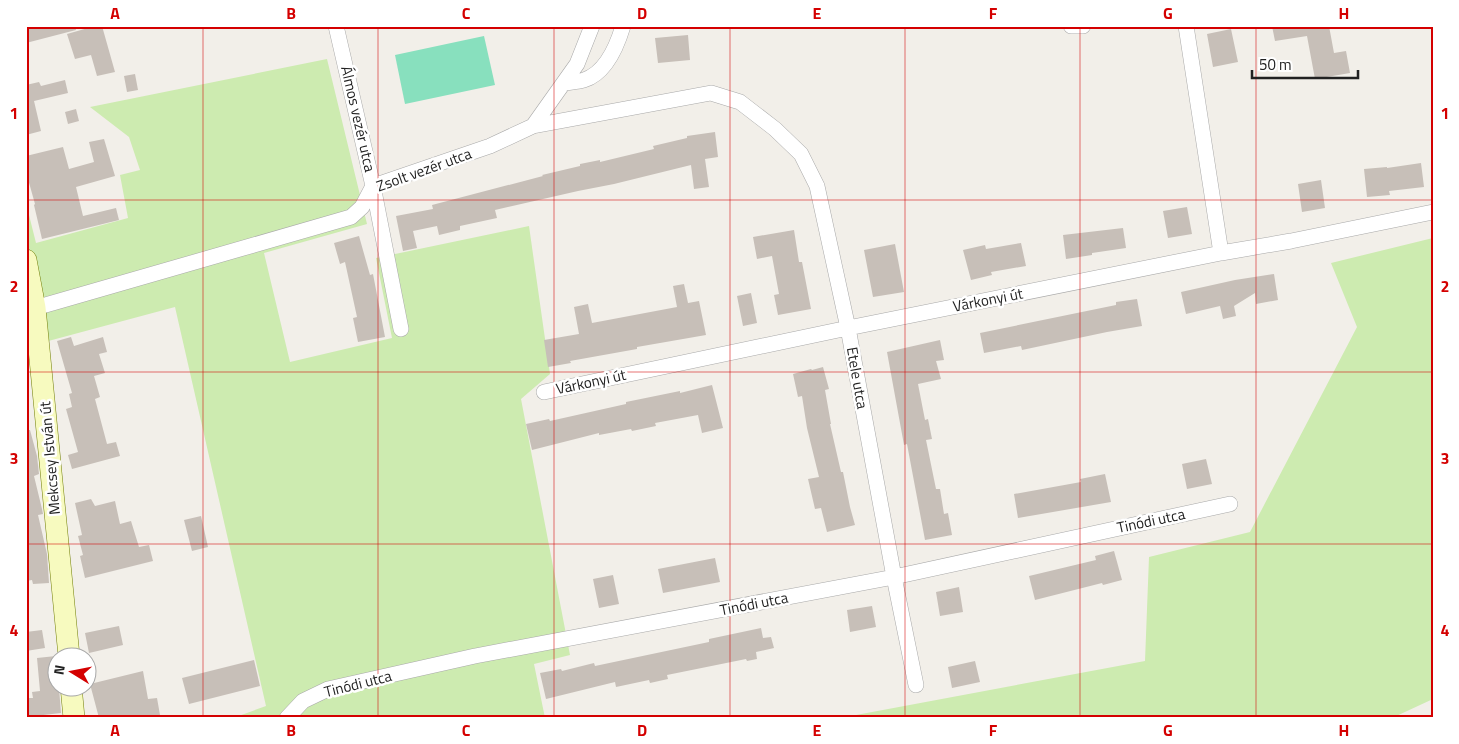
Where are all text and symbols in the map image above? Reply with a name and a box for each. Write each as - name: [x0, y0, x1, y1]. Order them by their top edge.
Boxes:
- text: A: [110, 1, 120, 25]
- text: B: [286, 1, 296, 25]
- text: C: [462, 1, 471, 25]
- text: D: [637, 1, 647, 25]
- text: E: [813, 1, 822, 25]
- text: F: [989, 1, 998, 25]
- text: G: [1163, 1, 1173, 25]
- text: H: [1339, 1, 1349, 25]
- scale bar: [1252, 48, 1358, 80]
- text: 50 m: [1259, 53, 1292, 76]
- street label: Álmos vezér utca: [335, 64, 382, 175]
- text: 1: [10, 101, 18, 125]
- text: 1: [1441, 101, 1449, 125]
- street label: Zsolt vezér utca: [373, 142, 475, 197]
- text: 2: [10, 274, 18, 298]
- text: 2: [1441, 274, 1449, 298]
- street label: Várkonyi út: [951, 281, 1026, 318]
- street label: Etele utca: [841, 345, 874, 411]
- street label: Várkonyi út: [554, 363, 629, 400]
- street label: Mekcsey István út: [33, 400, 66, 516]
- text: 3: [10, 446, 18, 470]
- text: 3: [1441, 446, 1449, 470]
- street label: Tinódi utca: [1115, 502, 1187, 539]
- street label: Tinódi utca: [718, 586, 790, 621]
- text: 4: [10, 618, 19, 642]
- text: 4: [1441, 618, 1450, 642]
- north arrow: [48, 646, 98, 696]
- text: N: [48, 663, 70, 676]
- street label: Tinódi utca: [322, 664, 395, 703]
- text: A: [110, 718, 120, 742]
- text: B: [286, 718, 296, 742]
- text: C: [462, 718, 471, 742]
- text: D: [637, 718, 647, 742]
- text: E: [813, 718, 822, 742]
- text: F: [989, 718, 998, 742]
- text: G: [1163, 718, 1173, 742]
- text: H: [1339, 718, 1349, 742]

